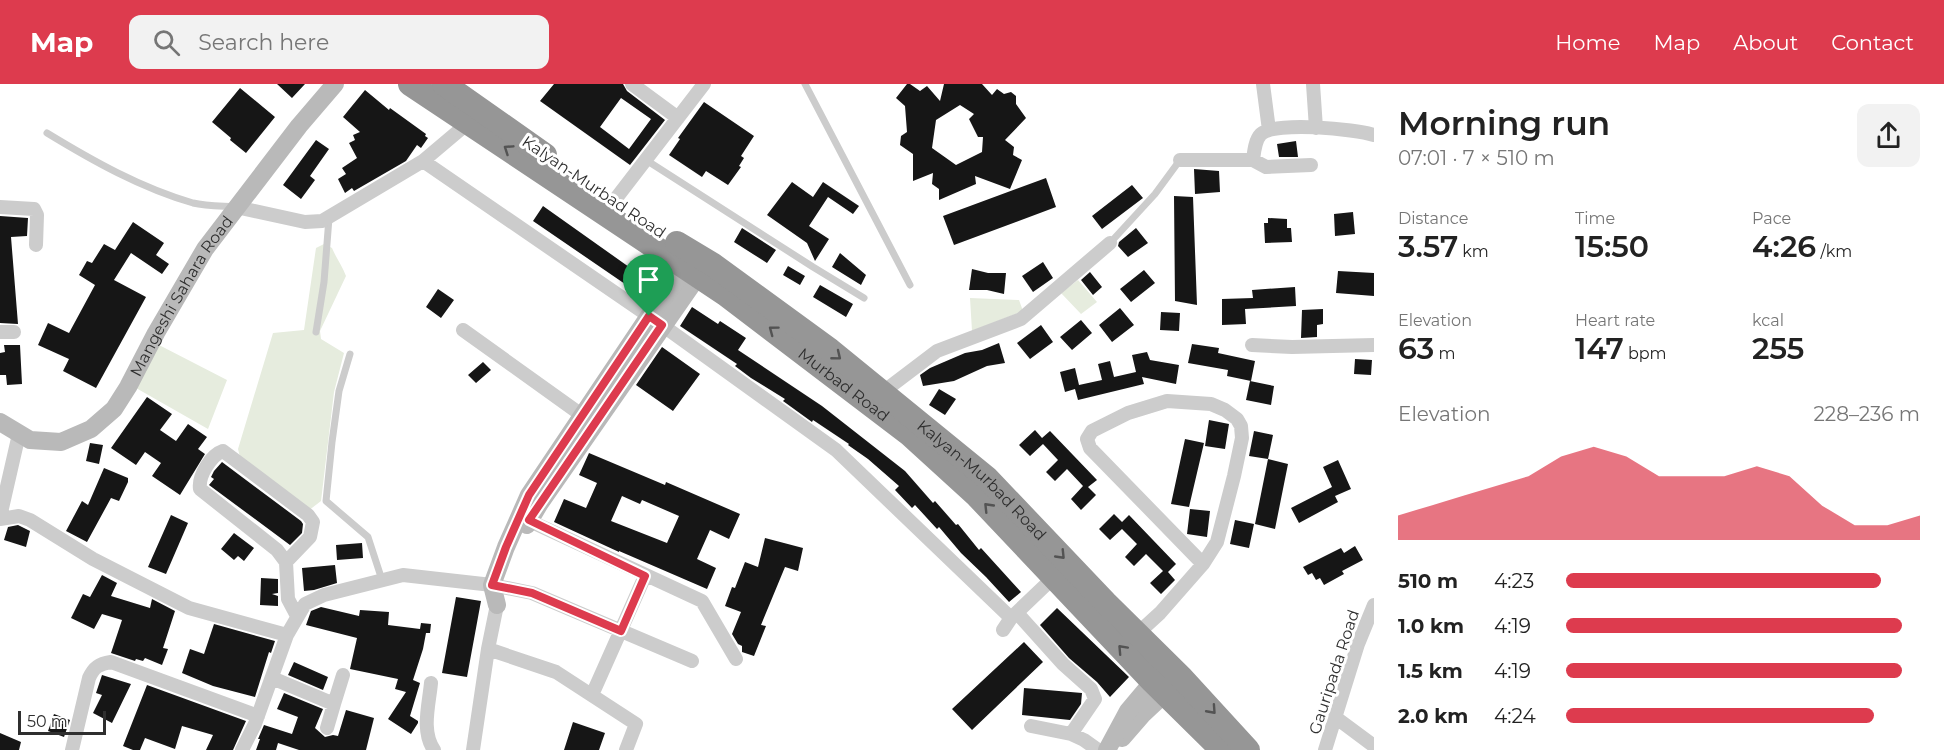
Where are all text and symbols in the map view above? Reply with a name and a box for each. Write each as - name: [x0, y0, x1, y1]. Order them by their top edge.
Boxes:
- search box: [129, 15, 549, 69]
- text: Map: [30, 25, 93, 59]
- icon: search: [150, 26, 183, 59]
- text: Search here: [198, 29, 329, 56]
- text: Home: [1555, 30, 1620, 55]
- text: Map: [1653, 30, 1700, 55]
- text: About: [1733, 30, 1798, 55]
- text: Contact: [1831, 30, 1914, 55]
- text: Morning run: [1398, 103, 1610, 143]
- button: share: [1857, 104, 1920, 167]
- street label: Kalyan-Murbad Road: [519, 132, 669, 242]
- one-way arrow: [503, 146, 514, 157]
- text: 07:01 · 7 × 510 m: [1398, 146, 1555, 170]
- text: Distance: [1398, 209, 1468, 228]
- text: Time: [1575, 209, 1615, 228]
- text: Pace: [1752, 209, 1791, 228]
- street label: Mangeshi Sahara Road: [126, 212, 237, 379]
- text: 3.57: [1398, 228, 1458, 265]
- text: 15:50: [1575, 228, 1649, 265]
- text: 4:26: [1752, 228, 1816, 265]
- text: km: [1458, 242, 1489, 261]
- text: /km: [1816, 242, 1852, 261]
- pin: [623, 254, 674, 316]
- icon: arrive: [632, 263, 665, 296]
- text: Elevation: [1398, 311, 1472, 330]
- text: Heart rate: [1575, 311, 1655, 330]
- text: kcal: [1752, 311, 1784, 330]
- one-way arrow: [768, 327, 779, 338]
- text: 63: [1398, 330, 1434, 367]
- text: 147: [1575, 330, 1624, 367]
- text: 255: [1752, 330, 1804, 367]
- street label: Murbad Road: [795, 344, 893, 425]
- text: m: [1434, 344, 1455, 363]
- text: bpm: [1624, 344, 1667, 363]
- one-way arrow: [831, 349, 842, 360]
- text: Elevation: [1398, 402, 1490, 426]
- text: 228–236 m: [1813, 402, 1920, 426]
- street label: Kalyan-Murbad Road: [914, 416, 1051, 544]
- one-way arrow: [984, 504, 995, 514]
- one-way arrow: [1054, 549, 1065, 559]
- text: 510 m: [1398, 569, 1458, 593]
- text: 4:23: [1494, 569, 1534, 593]
- street label: Gauripada Road: [1305, 607, 1363, 737]
- text: 1.0 km: [1398, 614, 1464, 638]
- text: 4:19: [1494, 614, 1531, 638]
- one-way arrow: [1118, 645, 1129, 655]
- text: 1.5 km: [1398, 659, 1463, 683]
- text: 4:19: [1494, 659, 1531, 683]
- one-way arrow: [1205, 704, 1216, 714]
- text: 2.0 km: [1398, 704, 1468, 728]
- text: 4:24: [1494, 704, 1536, 728]
- scale bar: [18, 708, 106, 736]
- text: 50 m: [27, 712, 68, 731]

